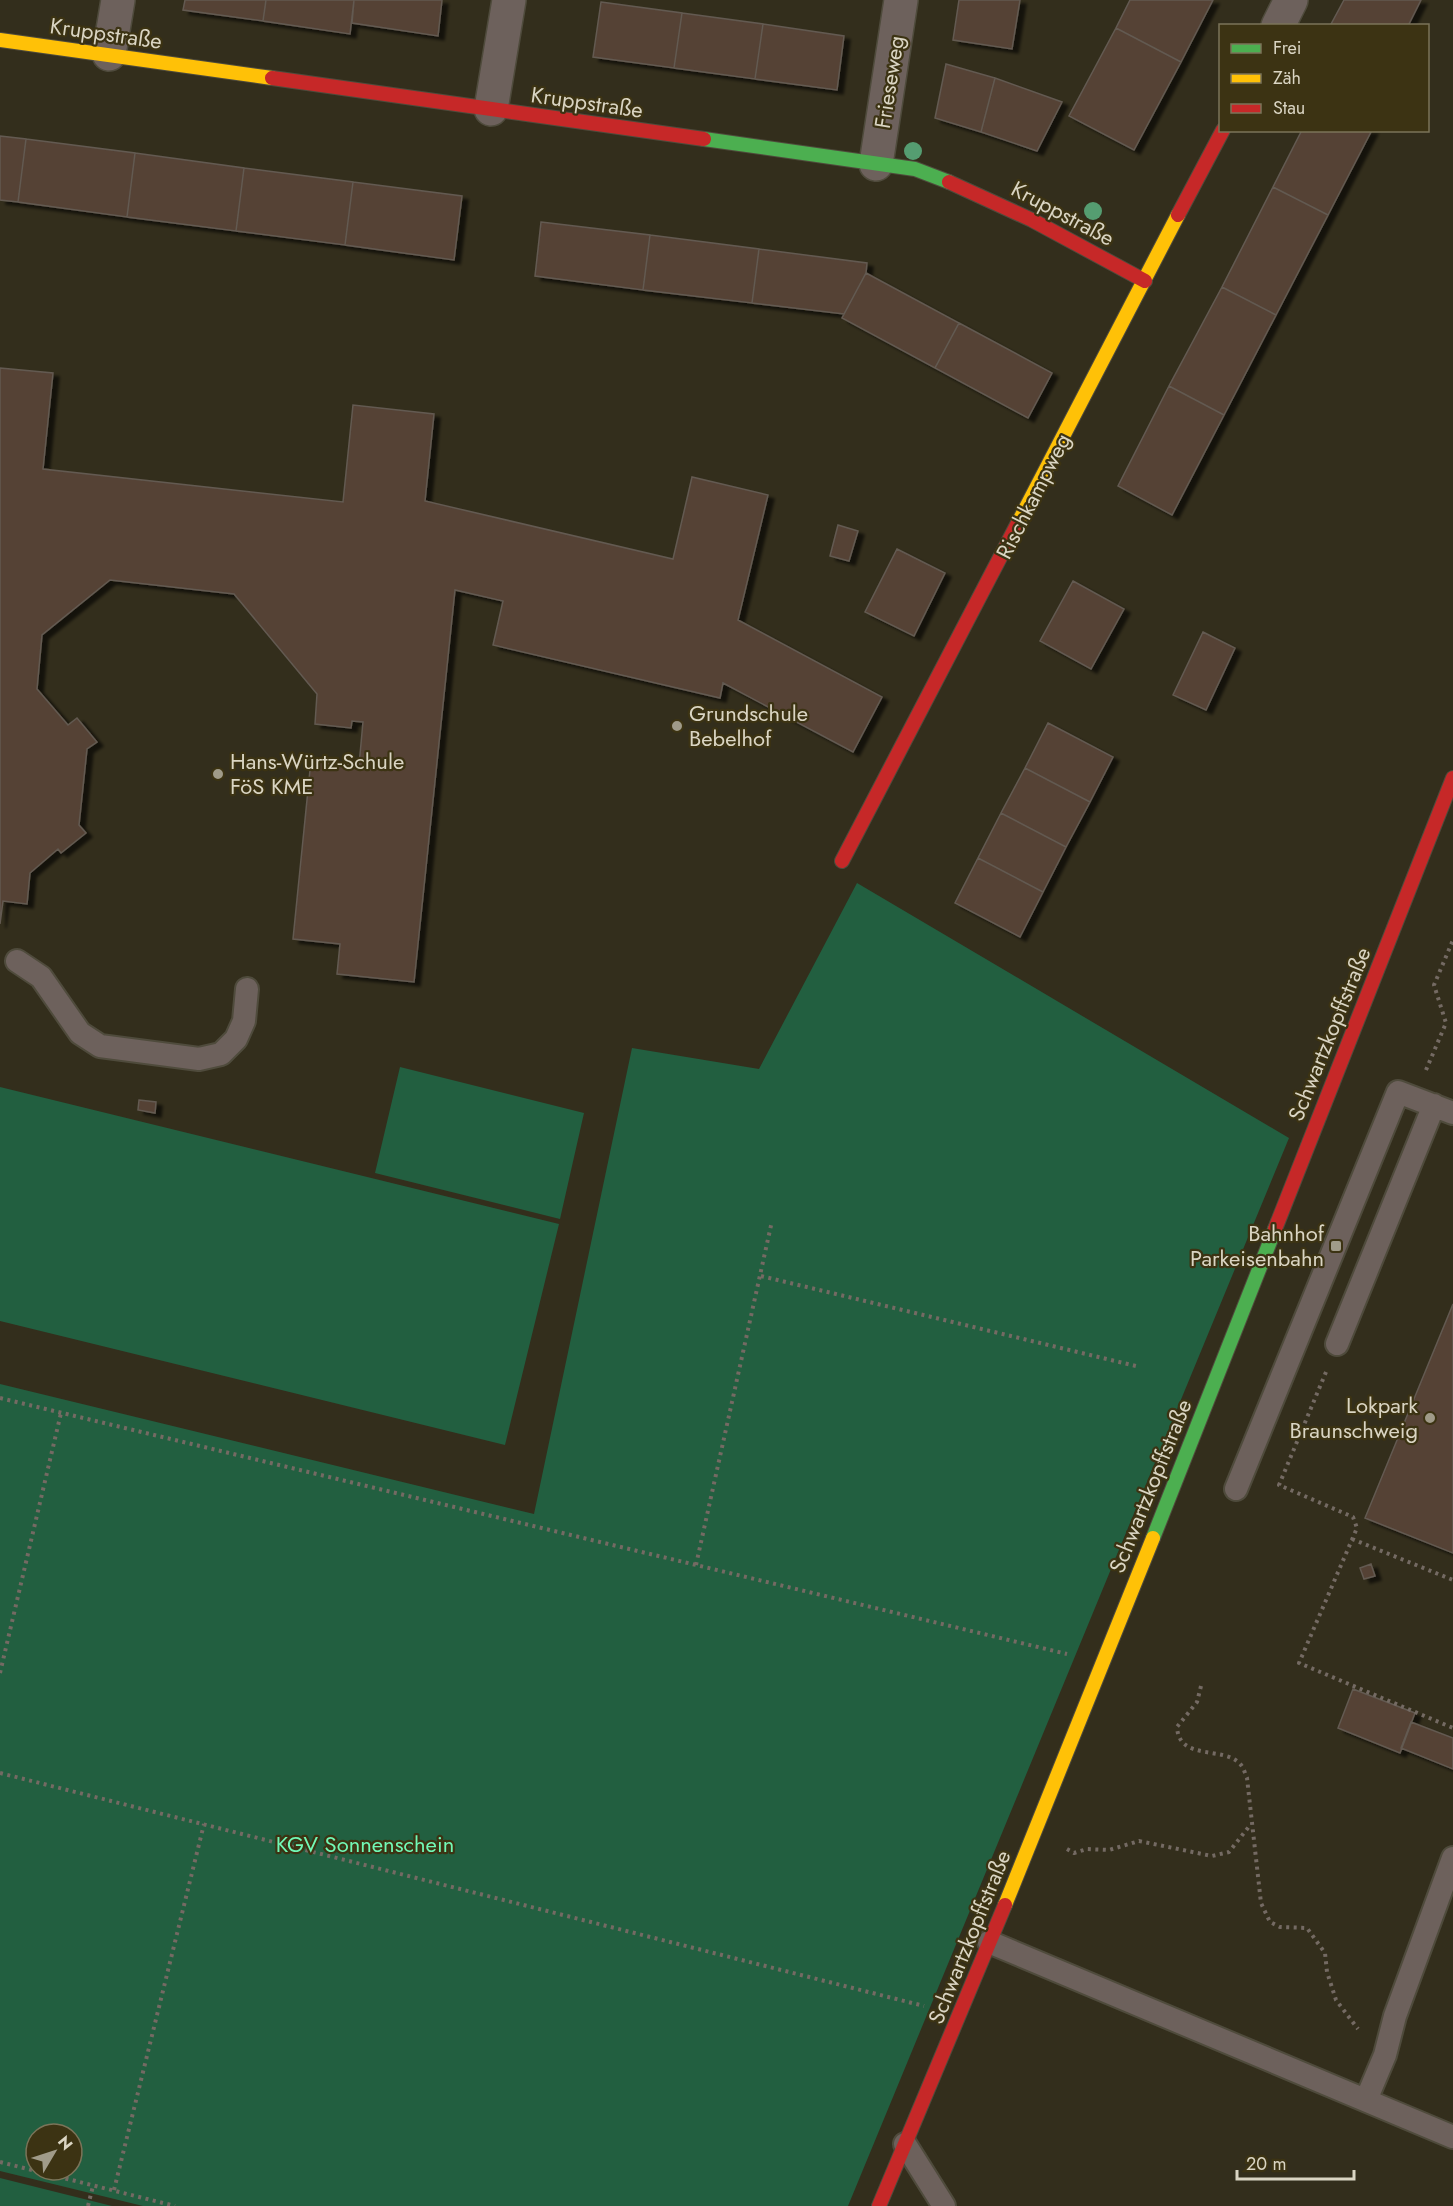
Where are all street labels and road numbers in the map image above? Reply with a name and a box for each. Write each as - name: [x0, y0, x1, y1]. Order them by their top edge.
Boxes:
- street label: Kruppstraße: [48, 9, 164, 57]
- street label: Frieseweg: [866, 33, 912, 131]
- street label: Kruppstraße: [529, 78, 645, 126]
- street label: Kruppstraße: [1006, 172, 1120, 254]
- street label: Rischkampweg: [988, 428, 1078, 564]
- street label: Schwartzkopffstraße: [1280, 942, 1378, 1126]
- street label: Schwartzkopffstraße: [1101, 1394, 1199, 1578]
- street label: Schwartzkopffstraße: [920, 1845, 1018, 2029]

